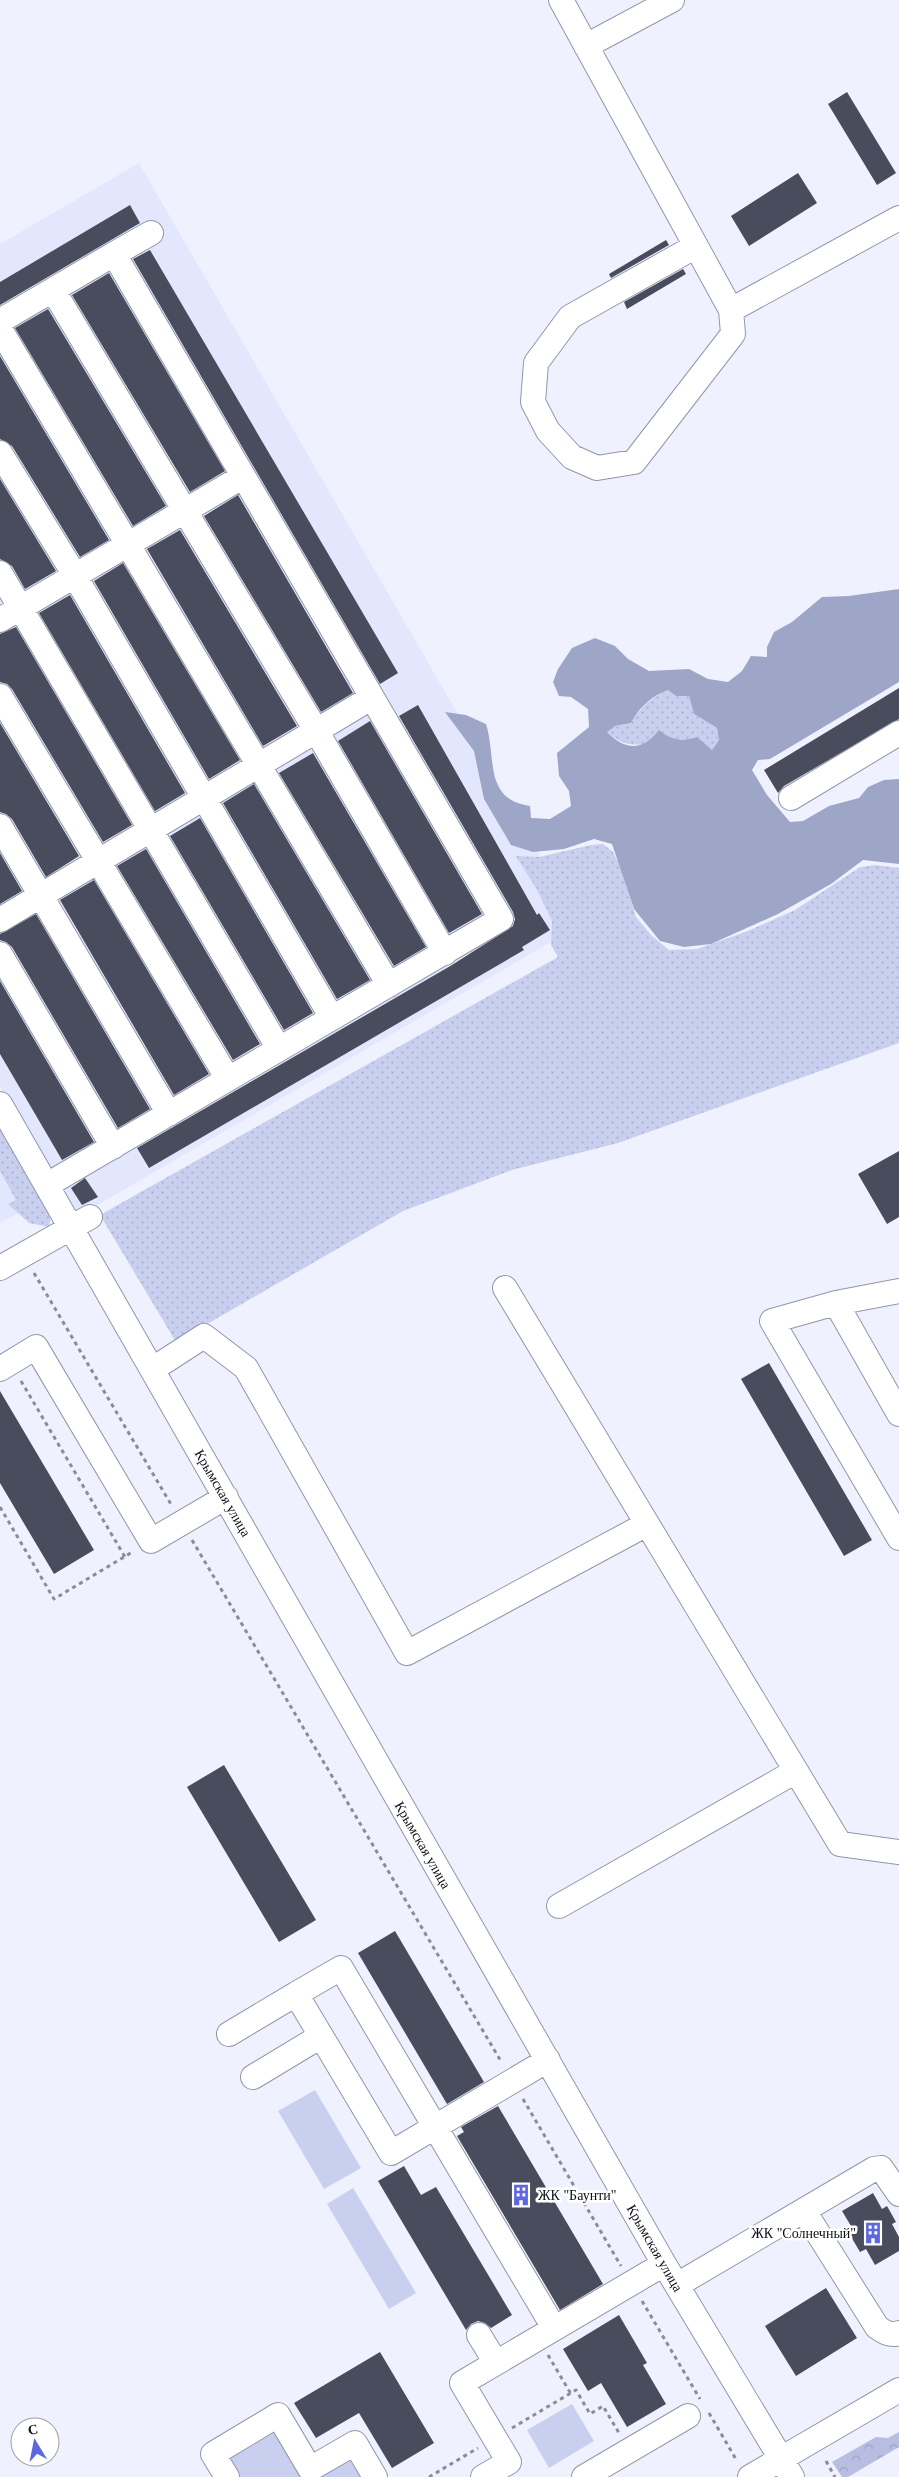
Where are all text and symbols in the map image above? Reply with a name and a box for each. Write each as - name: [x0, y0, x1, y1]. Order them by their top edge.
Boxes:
- street label: Крымская улица: [192, 1447, 254, 1540]
- street label: Крымская улица: [392, 1799, 454, 1892]
- building icon: ЖК "Баунти": [508, 2182, 534, 2208]
- place label: ЖК "Баунти": [538, 2188, 616, 2203]
- street label: Крымская улица: [624, 2202, 686, 2295]
- building icon: ЖК "Солнечный": [860, 2220, 886, 2246]
- place label: ЖК "Солнечный": [751, 2226, 856, 2241]
- north arrow: [10, 2417, 60, 2467]
- text: С: [27, 2421, 39, 2438]

